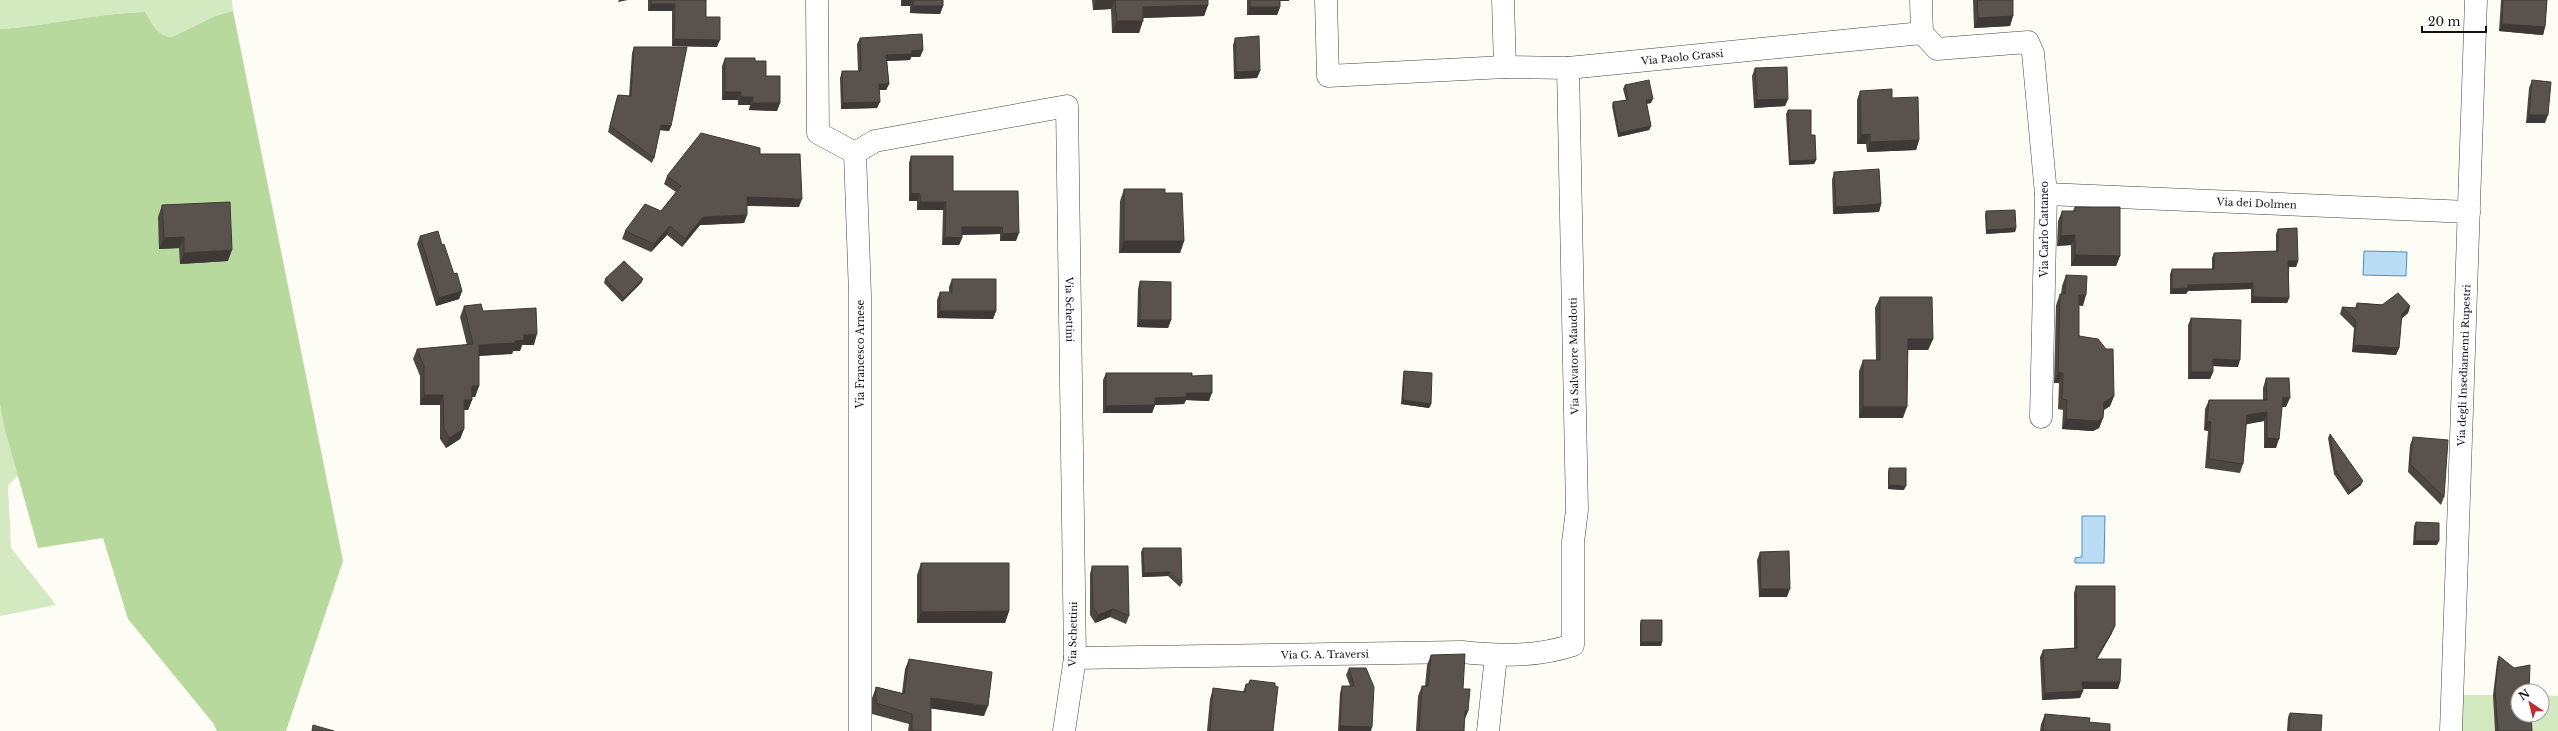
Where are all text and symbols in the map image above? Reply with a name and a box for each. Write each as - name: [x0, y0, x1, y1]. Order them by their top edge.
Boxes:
- scale bar: [2422, 8, 2486, 34]
- text: 20 m: [2428, 14, 2460, 29]
- street label: Via Paolo Grassi: [1639, 46, 1724, 67]
- street label: Via Carlo Cattaneo: [2038, 180, 2051, 278]
- street label: Via dei Dolmen: [2215, 195, 2297, 211]
- street label: Via Schettini: [1063, 276, 1077, 343]
- street label: Via degli Insediamenti Rupestri: [2454, 284, 2473, 447]
- street label: Via Salvatore Maudotti: [1566, 297, 1582, 416]
- street label: Via Francesco Arnese: [854, 299, 867, 409]
- street label: Via Schettini: [1066, 601, 1080, 668]
- street label: Via G. A. Traversi: [1280, 647, 1370, 661]
- north arrow: [2510, 683, 2550, 723]
- text: N: [2516, 686, 2533, 704]

